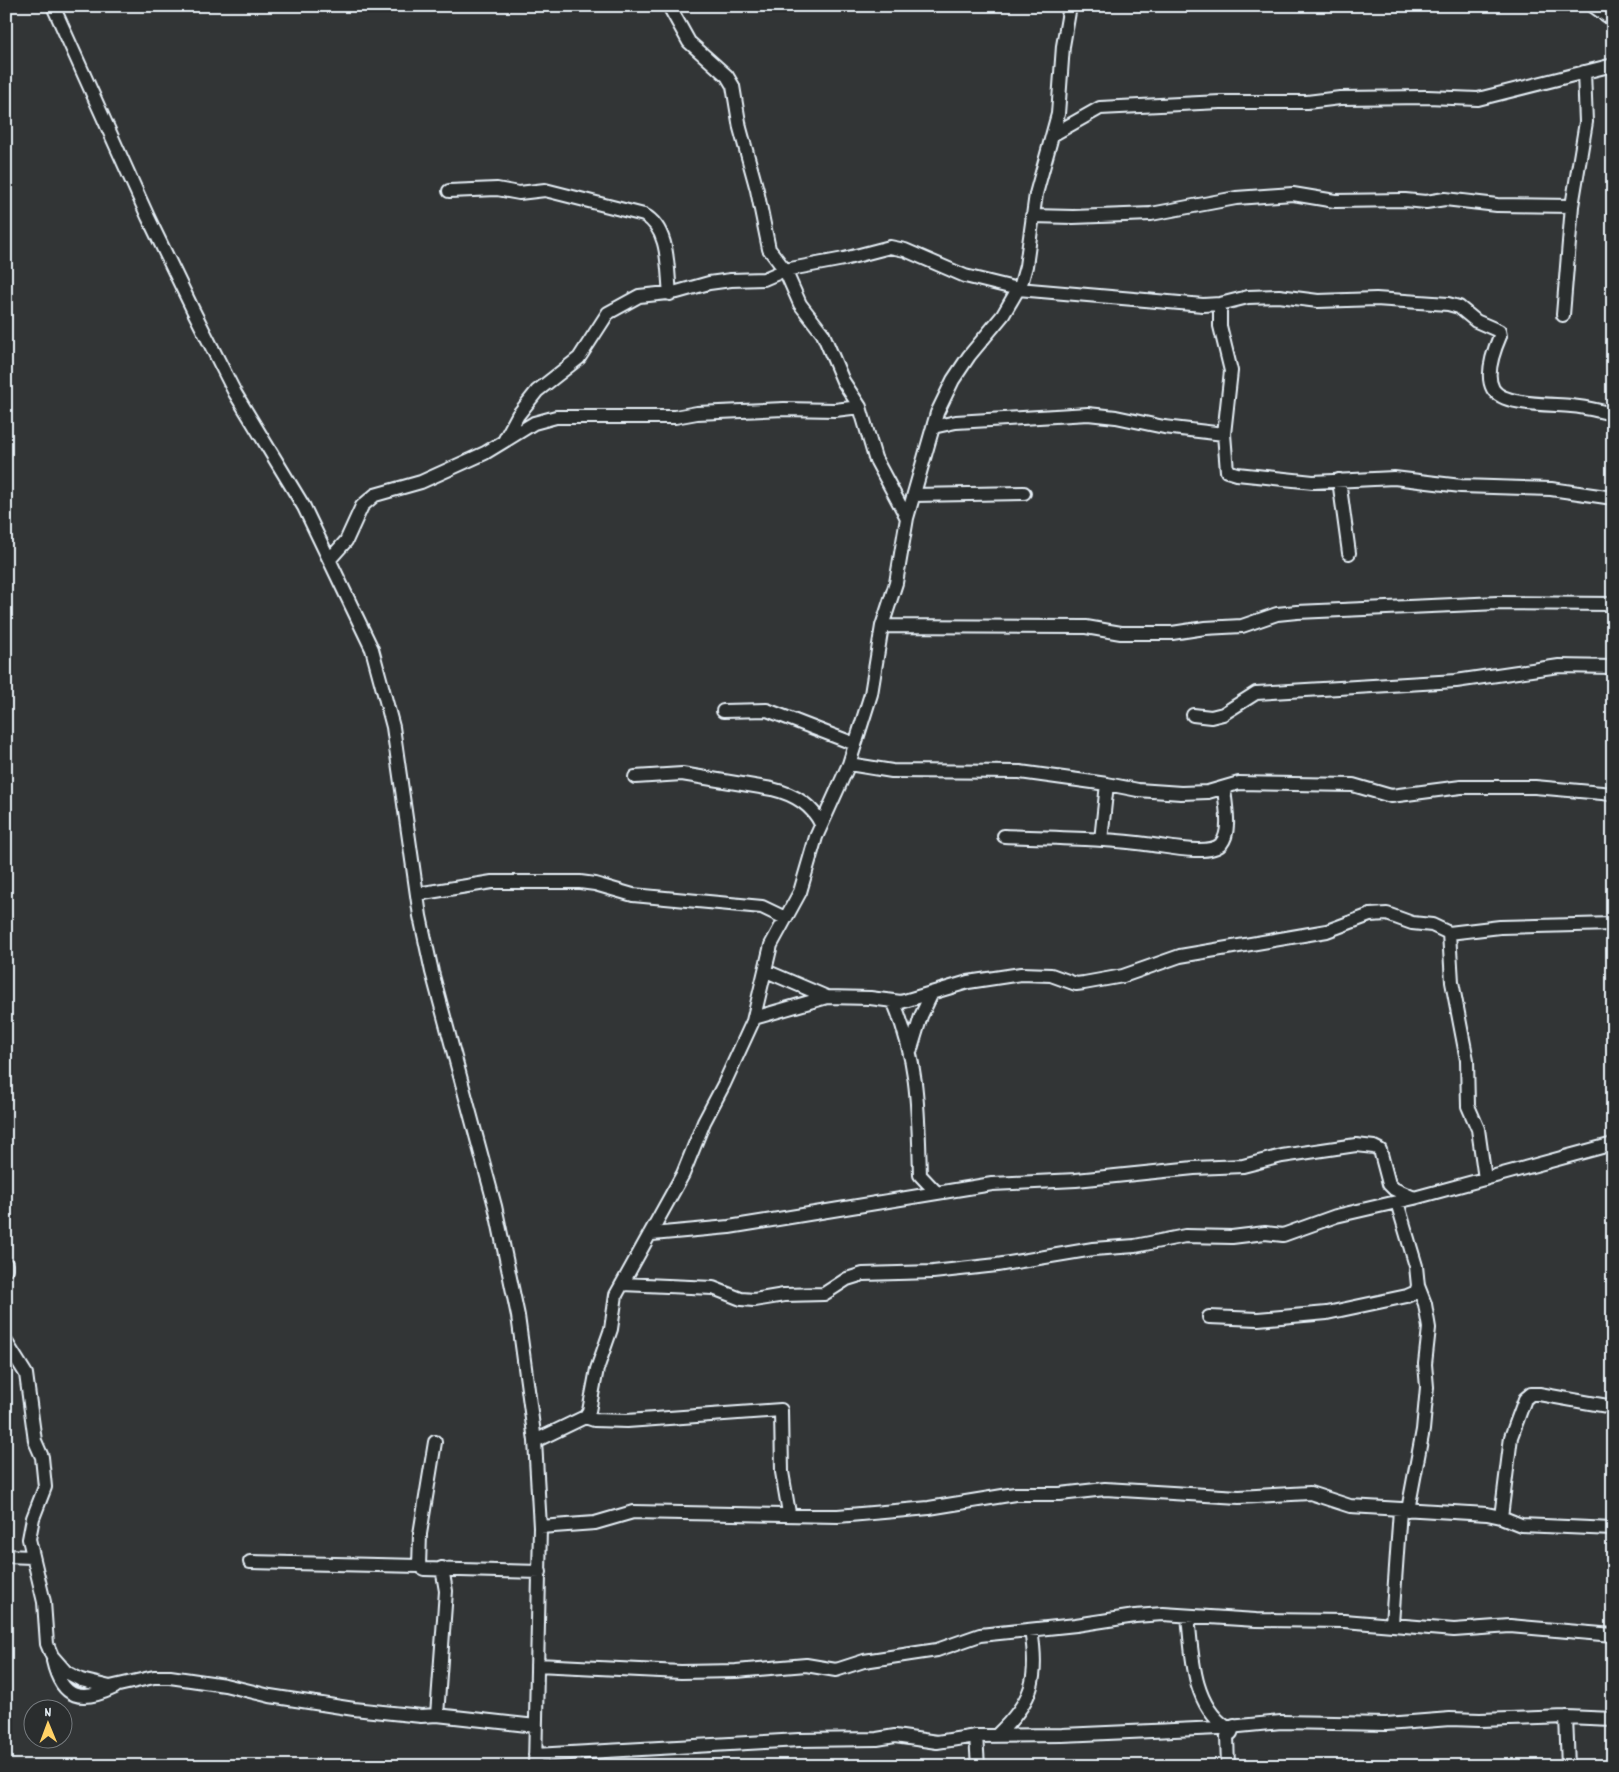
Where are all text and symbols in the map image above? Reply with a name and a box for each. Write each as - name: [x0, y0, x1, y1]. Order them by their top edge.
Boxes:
- north arrow: [22, 1700, 72, 1750]
- text: N: [44, 1703, 52, 1723]

